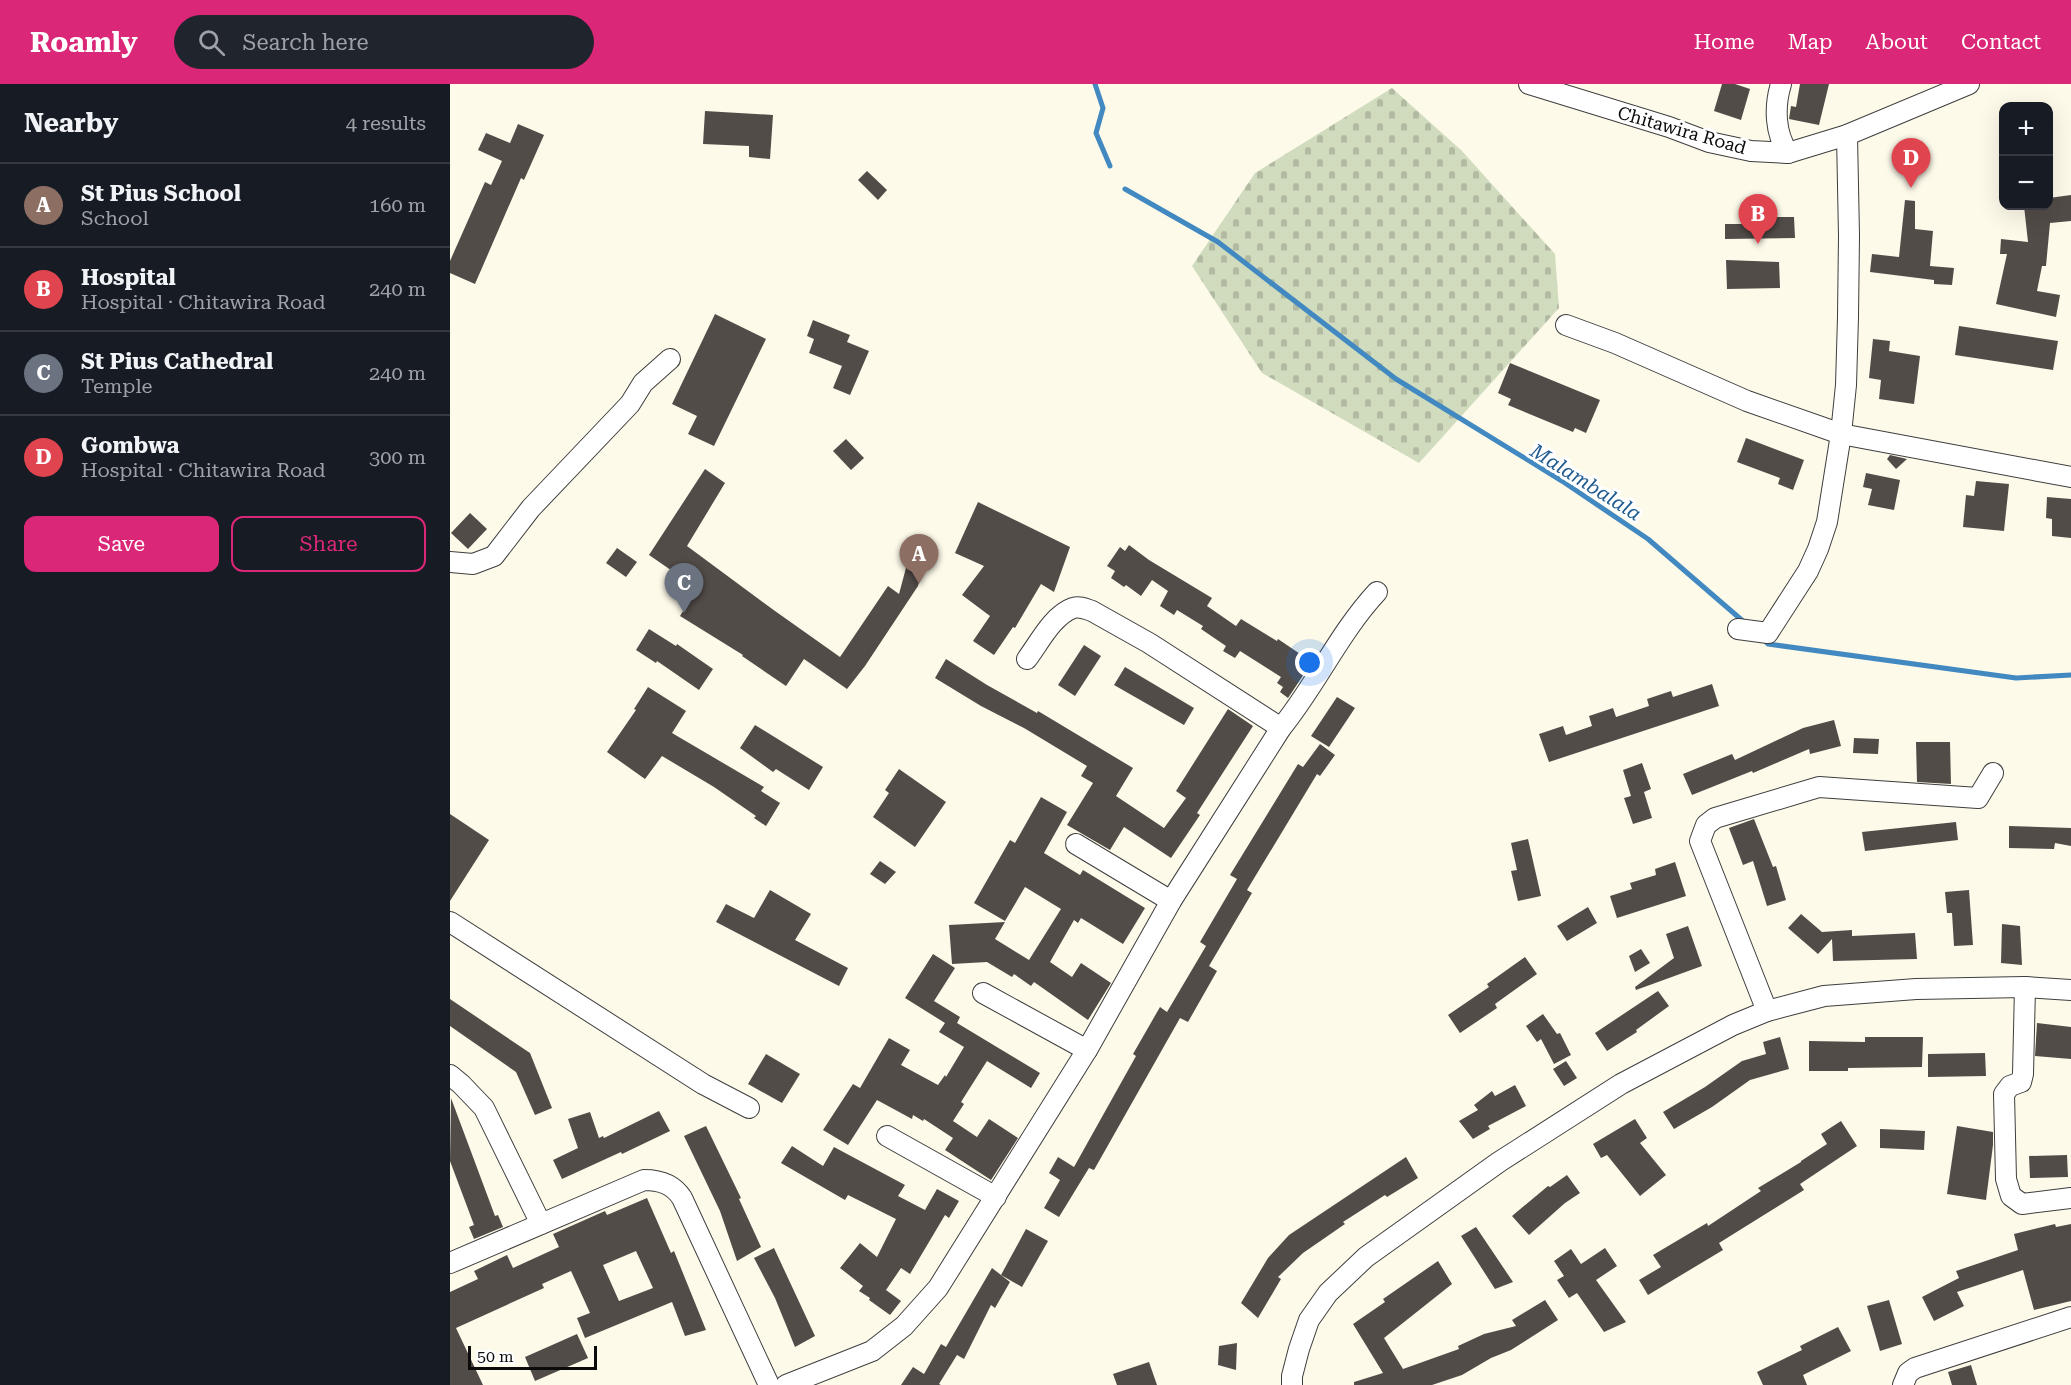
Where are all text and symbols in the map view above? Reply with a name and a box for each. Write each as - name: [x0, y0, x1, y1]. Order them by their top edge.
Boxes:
- search box: [174, 15, 594, 69]
- text: Roamly: [30, 26, 138, 59]
- icon: search: [195, 26, 228, 59]
- text: Search here: [243, 30, 369, 55]
- text: Home: [1694, 30, 1755, 54]
- text: Map: [1788, 30, 1833, 54]
- text: About: [1866, 30, 1928, 54]
- text: Contact: [1961, 30, 2041, 54]
- street label: Chitawira Road: [1615, 102, 1749, 159]
- map controls: [1999, 102, 2053, 210]
- button: +: [1999, 102, 2053, 156]
- text: Nearby: [24, 108, 118, 138]
- text: 4 results: [346, 111, 426, 135]
- pin: D: [1892, 138, 1930, 188]
- button: −: [1999, 156, 2053, 210]
- text: St Pius School: [81, 181, 241, 206]
- text: A: [36, 193, 51, 217]
- text: 160 m: [369, 193, 426, 217]
- pin: B: [1738, 194, 1778, 244]
- text: School: [81, 206, 149, 230]
- text: Hospital: [81, 265, 176, 290]
- text: B: [36, 277, 51, 301]
- text: 240 m: [369, 277, 426, 301]
- text: Hospital · Chitawira Road: [81, 290, 326, 314]
- text: St Pius Cathedral: [81, 349, 273, 374]
- text: C: [37, 361, 51, 385]
- text: 240 m: [369, 361, 426, 385]
- text: Temple: [81, 374, 153, 398]
- text: Gombwa: [81, 433, 179, 458]
- water label: Malambalala: [1525, 438, 1646, 526]
- text: D: [35, 445, 52, 469]
- text: 300 m: [369, 445, 426, 469]
- text: Hospital · Chitawira Road: [81, 458, 326, 482]
- button: Save: [24, 516, 219, 572]
- button: Share: [231, 516, 426, 572]
- pin: A: [900, 534, 938, 584]
- pin: C: [664, 564, 704, 613]
- your location: [1295, 648, 1324, 677]
- scale bar: [468, 1343, 597, 1370]
- text: 50 m: [477, 1347, 514, 1366]

